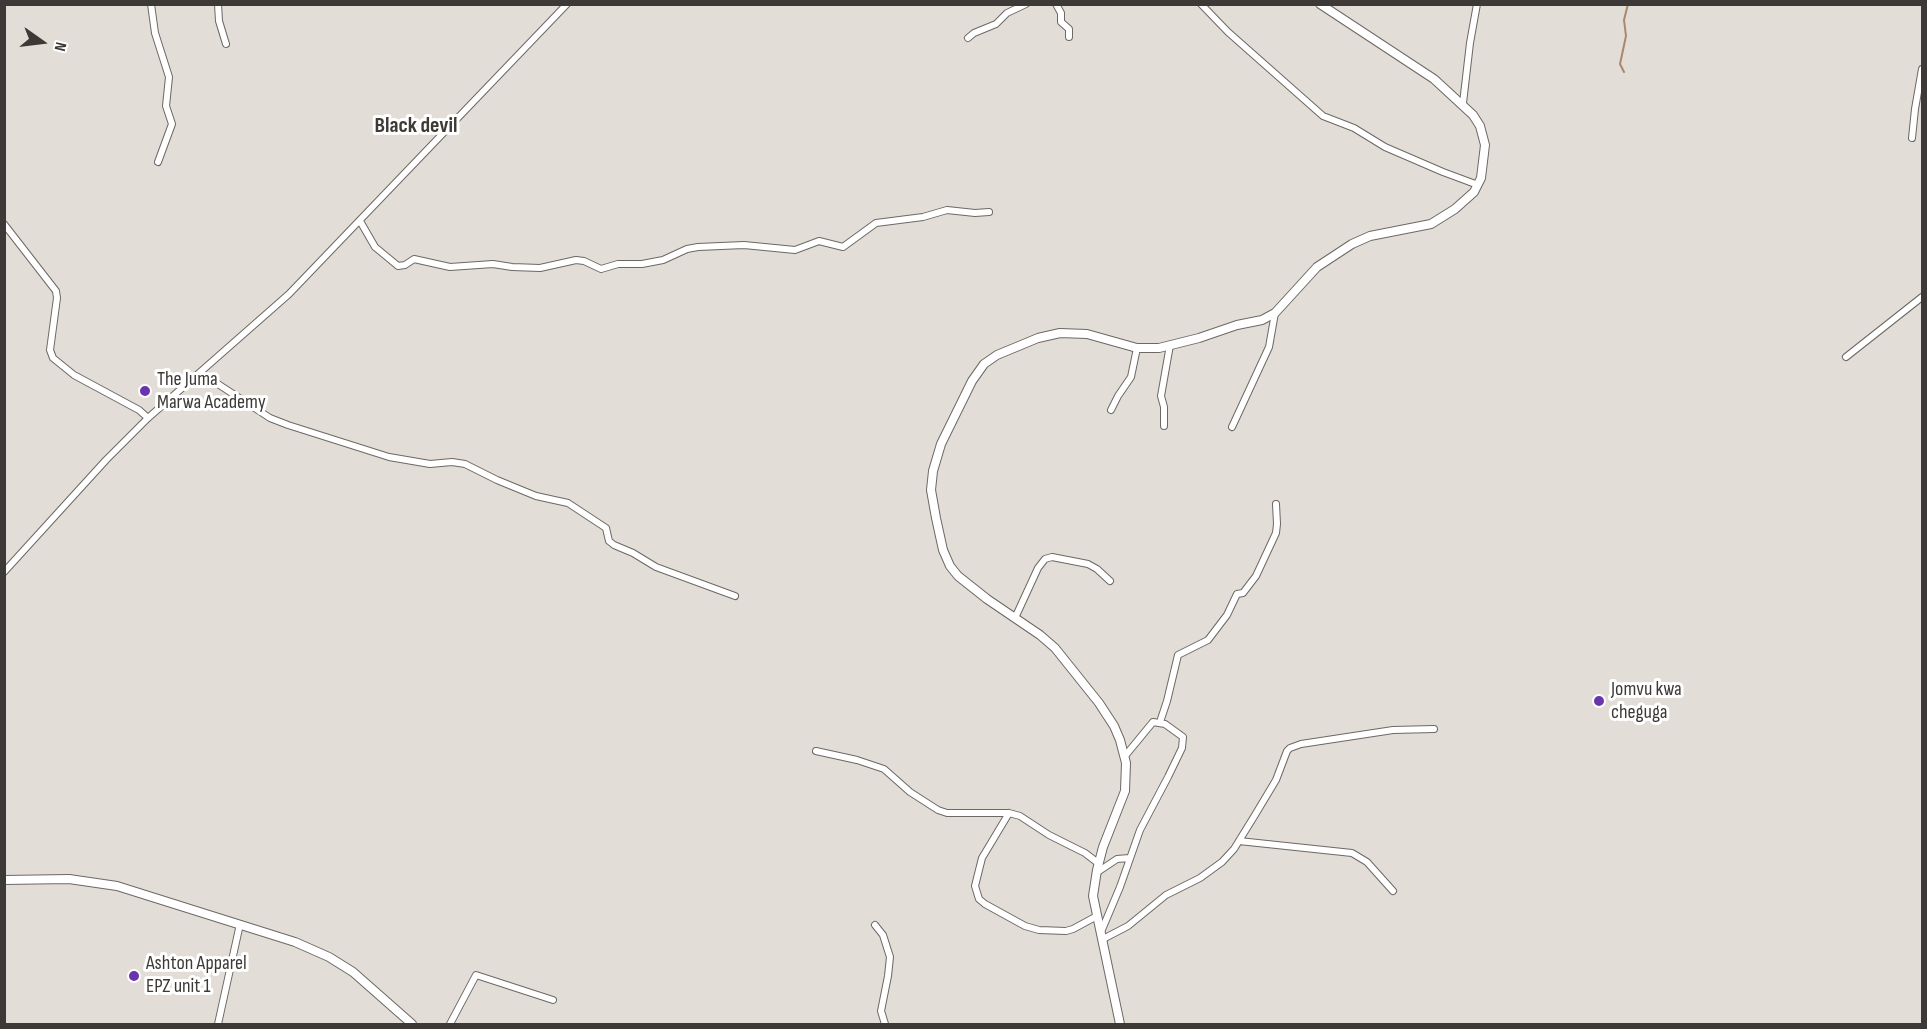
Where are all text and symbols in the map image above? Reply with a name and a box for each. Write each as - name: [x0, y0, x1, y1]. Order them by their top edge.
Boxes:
- north arrow: [12, 12, 72, 72]
- text: N: [50, 40, 70, 53]
- district label: Black devil: [375, 113, 457, 139]
- place label: The Juma Marwa Academy: [157, 368, 266, 415]
- marker: The Juma Marwa Academy: [138, 384, 152, 398]
- place label: Jomvu kwa cheguga: [1611, 678, 1682, 725]
- marker: Jomvu kwa cheguga: [1592, 694, 1606, 708]
- place label: Ashton Apparel EPZ unit 1: [146, 952, 247, 999]
- marker: Ashton Apparel EPZ unit 1: [127, 969, 141, 983]

